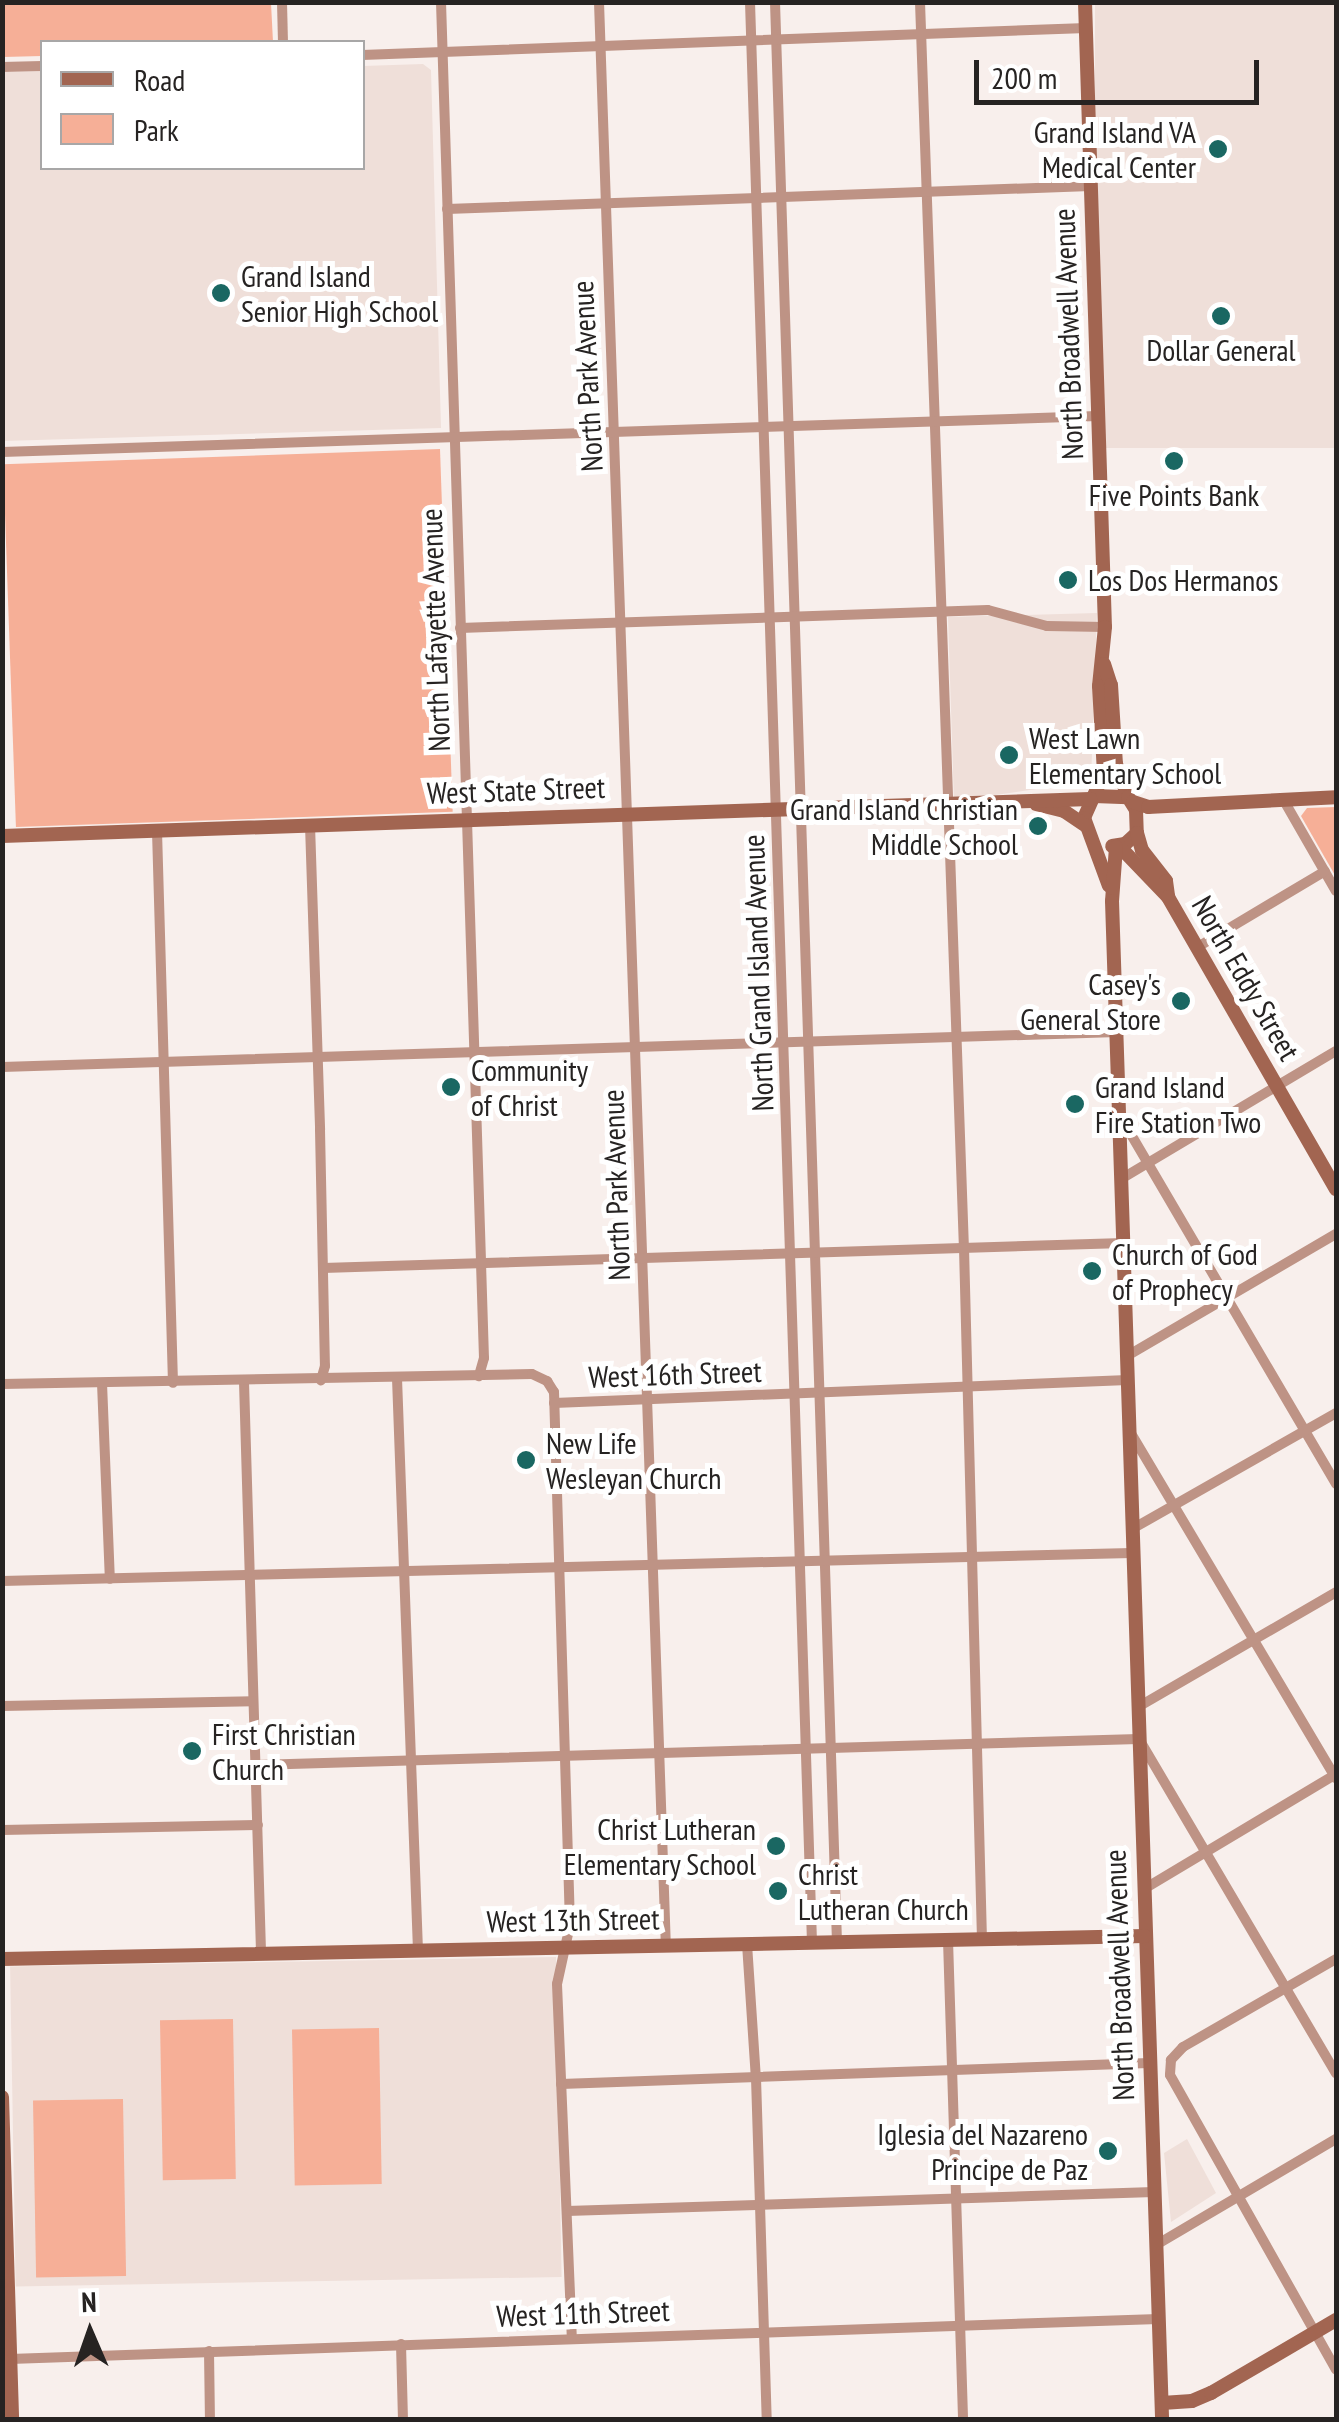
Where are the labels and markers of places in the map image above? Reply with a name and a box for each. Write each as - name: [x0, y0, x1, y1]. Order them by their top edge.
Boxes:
- place label: Grand Island VA Medical Center: [1033, 114, 1196, 184]
- marker: Grand Island VA Medical Center: [1205, 136, 1231, 162]
- place label: Grand Island Senior High School: [241, 258, 438, 328]
- marker: Grand Island Senior High School: [210, 282, 232, 304]
- marker: Dollar General: [1210, 305, 1232, 327]
- place label: Dollar General: [1146, 332, 1296, 368]
- marker: Five Points Bank: [1163, 450, 1185, 472]
- place label: Five Points Bank: [1089, 477, 1259, 513]
- place label: Los Dos Hermanos: [1088, 562, 1278, 598]
- marker: Los Dos Hermanos: [1057, 569, 1079, 591]
- place label: West Lawn Elementary School: [1029, 720, 1222, 790]
- marker: West Lawn Elementary School: [998, 744, 1020, 766]
- place label: Grand Island Christian Middle School: [790, 791, 1018, 862]
- marker: Grand Island Christian Middle School: [1027, 815, 1049, 837]
- place label: Casey's General Store: [1020, 966, 1161, 1036]
- marker: Casey's General Store: [1170, 990, 1192, 1012]
- place label: Community of Christ: [471, 1052, 588, 1122]
- place label: Grand Island Fire Station Two: [1095, 1069, 1262, 1140]
- marker: Community of Christ: [440, 1076, 462, 1098]
- marker: Grand Island Fire Station Two: [1064, 1093, 1086, 1115]
- place label: Church of God of Prophecy: [1112, 1236, 1258, 1306]
- marker: Church of God of Prophecy: [1081, 1260, 1103, 1282]
- place label: New Life Wesleyan Church: [546, 1425, 721, 1496]
- marker: New Life Wesleyan Church: [515, 1449, 537, 1471]
- place label: First Christian Church: [212, 1716, 356, 1786]
- marker: First Christian Church: [181, 1740, 203, 1762]
- place label: Christ Lutheran Elementary School: [563, 1811, 756, 1882]
- marker: Christ Lutheran Elementary School: [765, 1835, 787, 1857]
- place label: Christ Lutheran Church: [798, 1856, 969, 1926]
- marker: Christ Lutheran Church: [767, 1880, 789, 1902]
- place label: Iglesia del Nazareno Principe de Paz: [877, 2116, 1088, 2186]
- marker: Iglesia del Nazareno Principe de Paz: [1097, 2140, 1119, 2162]

